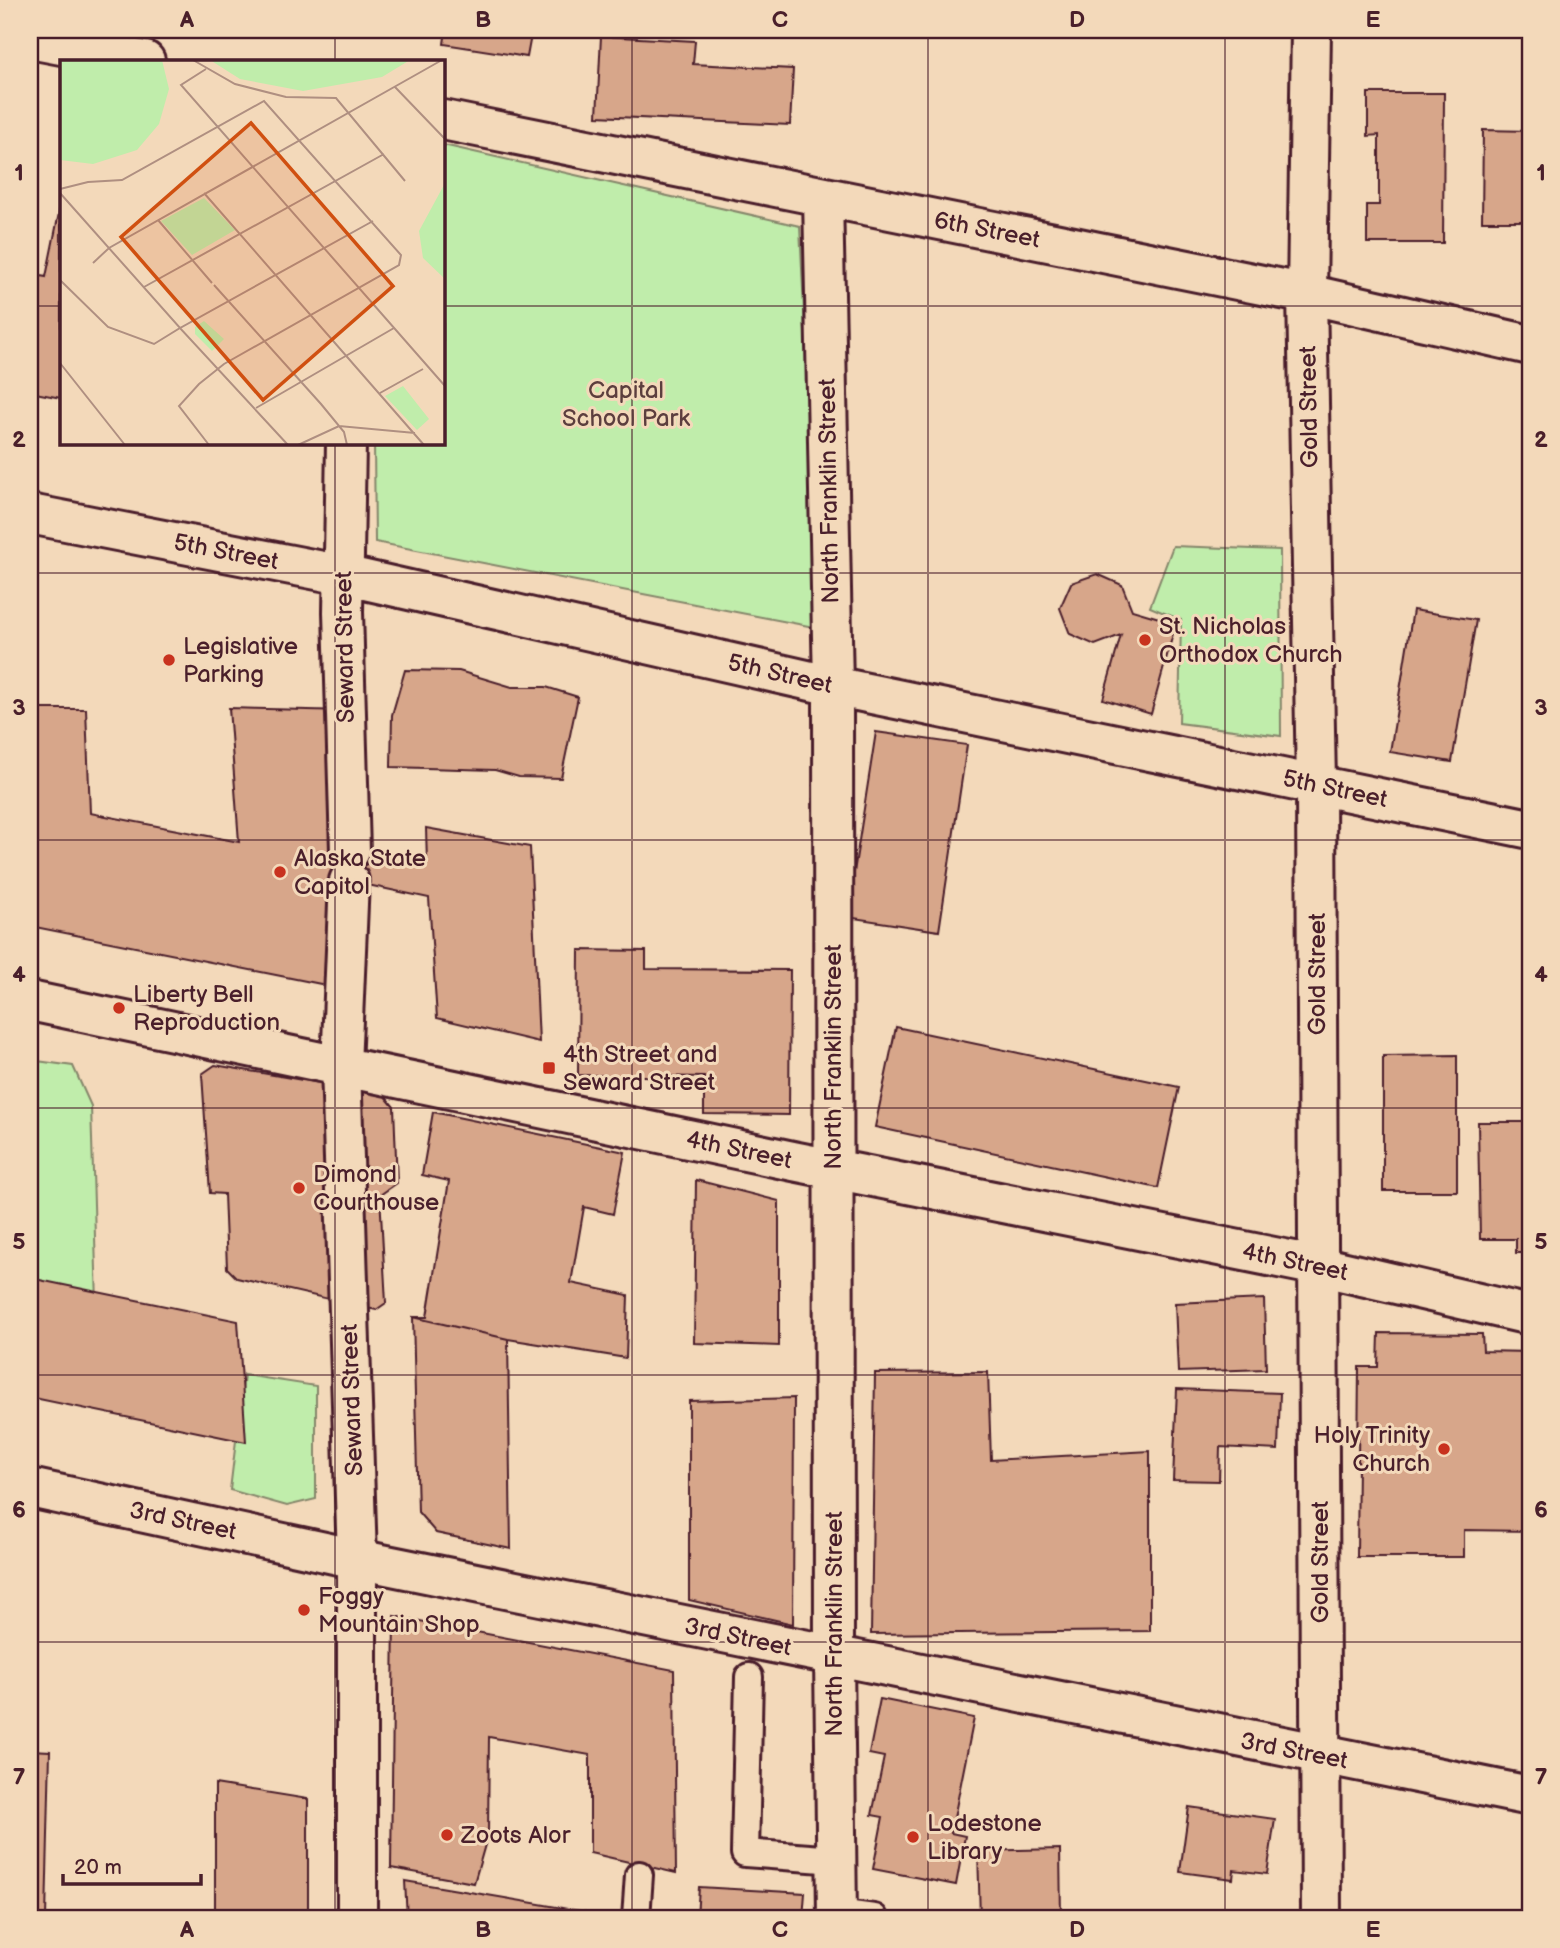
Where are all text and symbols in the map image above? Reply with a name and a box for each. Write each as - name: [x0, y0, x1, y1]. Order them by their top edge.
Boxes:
- text: A: [179, 6, 195, 34]
- text: B: [475, 6, 491, 34]
- text: C: [772, 6, 788, 34]
- text: D: [1069, 6, 1085, 34]
- text: E: [1366, 6, 1381, 34]
- inset map: [60, 60, 444, 444]
- text: 1: [14, 159, 24, 187]
- text: 1: [1536, 159, 1546, 187]
- street label: 6th Street: [932, 206, 1043, 255]
- street label: Gold Street: [1293, 345, 1325, 468]
- park label: Capital School Park: [562, 376, 690, 433]
- street label: North Franklin Street: [813, 377, 845, 604]
- text: 2: [12, 426, 26, 454]
- text: 2: [1534, 426, 1548, 454]
- street label: 5th Street: [171, 528, 282, 576]
- street label: Seward Street: [329, 570, 361, 723]
- place label: St. Nicholas Orthodox Church: [1159, 612, 1343, 669]
- place label: Legislative Parking: [183, 632, 298, 689]
- marker: St. Nicholas Orthodox Church: [1137, 632, 1153, 648]
- street label: 5th Street: [725, 648, 836, 700]
- marker: Legislative Parking: [161, 652, 177, 668]
- text: 3: [12, 694, 26, 722]
- text: 3: [1534, 694, 1548, 722]
- street label: 5th Street: [1280, 764, 1391, 814]
- place label: Alaska State Capitol: [294, 844, 426, 901]
- marker: Alaska State Capitol: [272, 864, 288, 880]
- street label: Gold Street: [1303, 912, 1332, 1035]
- street label: North Franklin Street: [819, 944, 848, 1170]
- text: 4: [12, 961, 26, 989]
- text: 4: [1534, 961, 1548, 989]
- place label: Liberty Bell Reproduction: [133, 980, 280, 1037]
- marker: Liberty Bell Reproduction: [111, 1000, 127, 1016]
- place label: 4th Street and Seward Street: [563, 1040, 718, 1097]
- marker: 4th Street and Seward Street: [541, 1060, 557, 1076]
- street label: 4th Street: [684, 1125, 795, 1175]
- place label: Dimond Courthouse: [313, 1160, 439, 1217]
- marker: Dimond Courthouse: [291, 1180, 307, 1196]
- text: 5: [12, 1228, 26, 1256]
- text: 5: [1534, 1228, 1548, 1256]
- street label: 4th Street: [1240, 1237, 1351, 1287]
- street label: Seward Street: [335, 1323, 369, 1477]
- place label: Holy Trinity Church: [1314, 1421, 1430, 1478]
- marker: Holy Trinity Church: [1436, 1441, 1452, 1457]
- text: 6: [12, 1496, 26, 1524]
- street label: 3rd Street: [127, 1496, 240, 1547]
- text: 6: [1534, 1496, 1548, 1524]
- street label: Gold Street: [1306, 1500, 1335, 1623]
- street label: North Franklin Street: [820, 1511, 849, 1737]
- place label: Foggy Mountain Shop: [318, 1582, 480, 1639]
- marker: Foggy Mountain Shop: [296, 1602, 312, 1618]
- street label: 3rd Street: [682, 1612, 795, 1663]
- street label: 3rd Street: [1238, 1726, 1351, 1776]
- text: 7: [13, 1763, 26, 1791]
- text: 7: [1535, 1763, 1548, 1791]
- place label: Lodestone Library: [927, 1809, 1042, 1866]
- place label: Zoots Alor: [460, 1821, 571, 1850]
- marker: Zoots Alor: [439, 1827, 455, 1843]
- marker: Lodestone Library: [905, 1829, 921, 1845]
- scale bar: [63, 1843, 201, 1887]
- text: 20 m: [74, 1855, 122, 1880]
- text: A: [179, 1916, 195, 1944]
- text: B: [475, 1916, 491, 1944]
- text: C: [772, 1916, 788, 1944]
- text: D: [1069, 1916, 1085, 1944]
- text: E: [1366, 1916, 1381, 1944]

